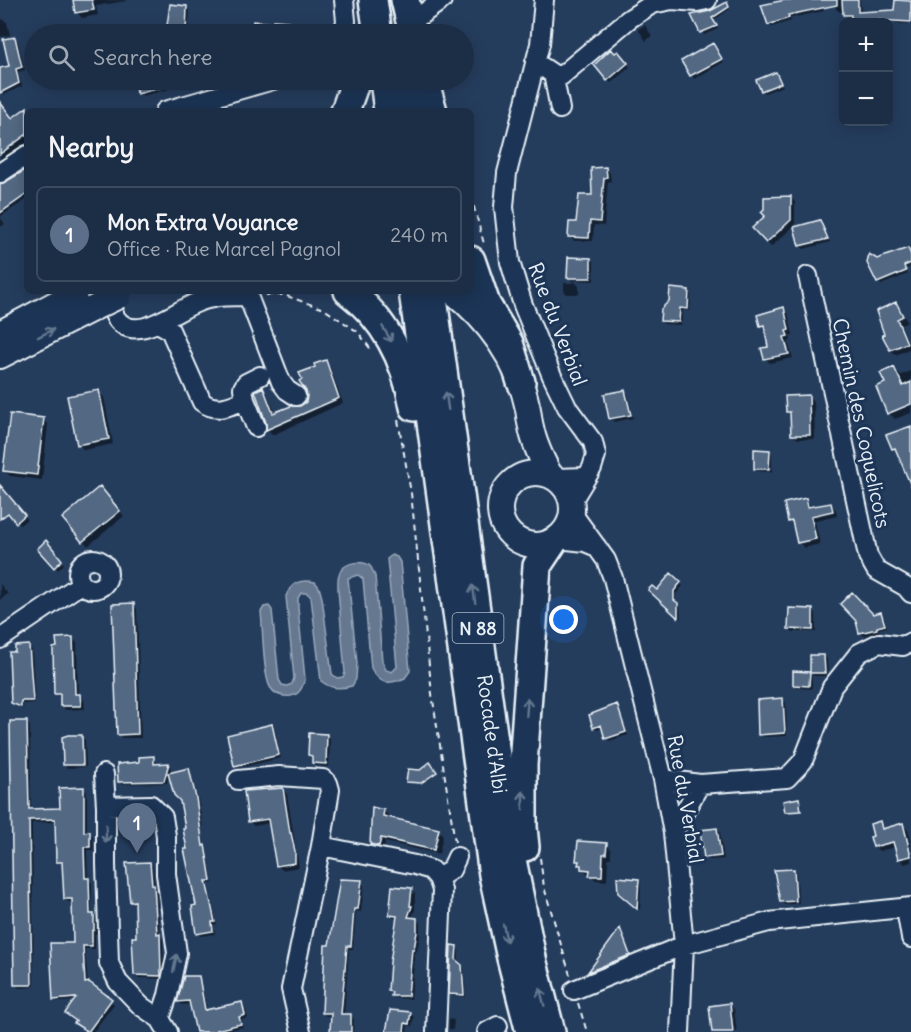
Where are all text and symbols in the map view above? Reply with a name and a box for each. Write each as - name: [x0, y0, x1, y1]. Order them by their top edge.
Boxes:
- map controls: [839, 18, 893, 126]
- button: +: [839, 18, 893, 72]
- search box: [24, 24, 474, 90]
- icon: search: [45, 41, 78, 74]
- text: Search here: [93, 43, 212, 71]
- button: −: [839, 72, 893, 126]
- text: Nearby: [48, 131, 134, 164]
- text: Mon Extra Voyance: [107, 208, 298, 236]
- text: 1: [66, 222, 73, 247]
- text: 240 m: [390, 222, 448, 247]
- text: Office · Rue Marcel Pagnol: [107, 236, 341, 261]
- street label: Rue du Verbial: [523, 259, 593, 389]
- street label: Chemin des Coquelicots: [828, 316, 896, 530]
- one-way arrow: [381, 325, 393, 342]
- one-way arrow: [37, 326, 55, 338]
- one-way arrow: [442, 392, 453, 411]
- one-way arrow: [468, 585, 479, 605]
- your location: [549, 605, 578, 634]
- road number: N 88: [452, 613, 504, 643]
- street label: Rocade d'Albi: [472, 673, 514, 795]
- one-way arrow: [522, 697, 533, 717]
- street label: Rue du Verbial: [662, 733, 710, 865]
- one-way arrow: [517, 791, 529, 811]
- pin: 1: [118, 804, 156, 853]
- one-way arrow: [100, 824, 112, 844]
- one-way arrow: [500, 922, 511, 942]
- one-way arrow: [170, 954, 181, 973]
- one-way arrow: [536, 988, 548, 1007]

